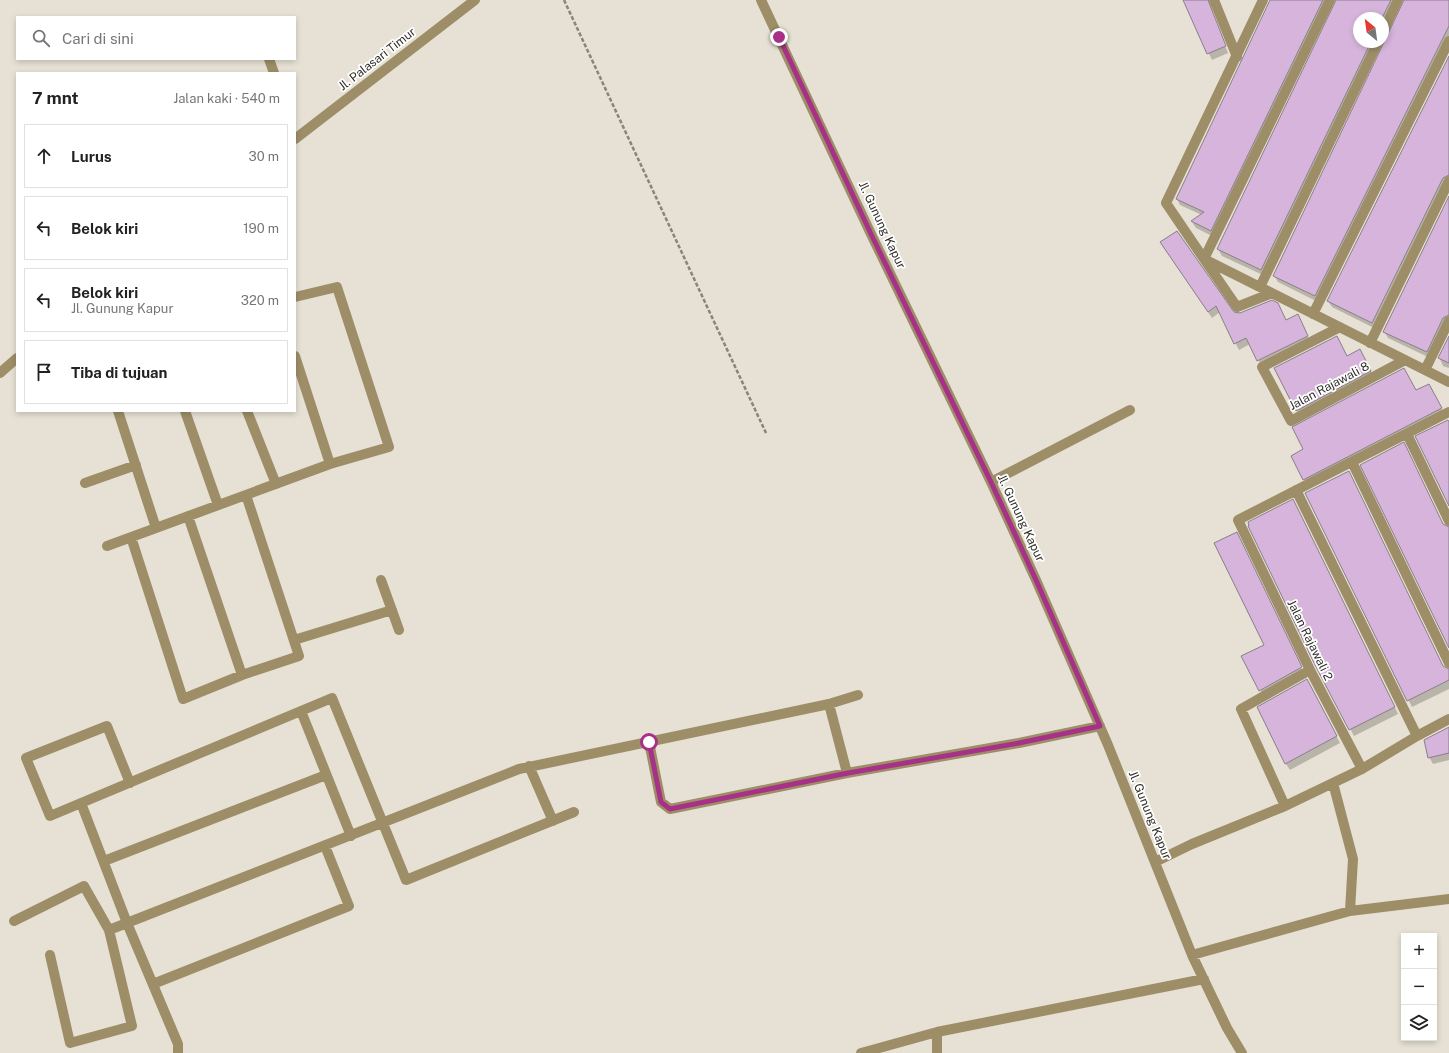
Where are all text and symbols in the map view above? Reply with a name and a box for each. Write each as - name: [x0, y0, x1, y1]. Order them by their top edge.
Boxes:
- north arrow: [1353, 12, 1389, 48]
- search box: [16, 16, 296, 60]
- street label: Jl. Palasari Timur: [336, 24, 419, 93]
- icon: search: [30, 27, 52, 49]
- route end: [770, 28, 788, 46]
- text: Cari di sini: [62, 30, 134, 47]
- text: 7 mnt: [32, 88, 79, 108]
- text: Jalan kaki · 540 m: [173, 91, 280, 106]
- icon: ahead: [33, 145, 55, 167]
- text: Lurus: [71, 148, 112, 165]
- text: 30 m: [249, 149, 279, 164]
- street label: Jl. Gunung Kapur: [856, 179, 908, 271]
- icon: left: [33, 217, 55, 239]
- text: Belok kiri: [71, 220, 138, 237]
- text: 190 m: [243, 221, 279, 236]
- text: Belok kiri: [71, 284, 138, 301]
- icon: left: [33, 289, 55, 311]
- text: 320 m: [241, 293, 279, 308]
- text: Jl. Gunung Kapur: [71, 301, 173, 316]
- street label: Jalan Rajawali 8: [1287, 359, 1372, 413]
- icon: arrive: [33, 361, 55, 383]
- text: Tiba di tujuan: [71, 364, 167, 381]
- street label: Jl. Gunung Kapur: [995, 472, 1047, 564]
- street label: Jalan Rajawali 2: [1284, 597, 1336, 683]
- route start: [640, 733, 658, 751]
- street label: Jl. Gunung Kapur: [1126, 769, 1174, 862]
- map controls: [1401, 933, 1437, 1041]
- button: +: [1401, 933, 1437, 969]
- button: −: [1401, 969, 1437, 1005]
- button: layers: [1401, 1005, 1437, 1041]

